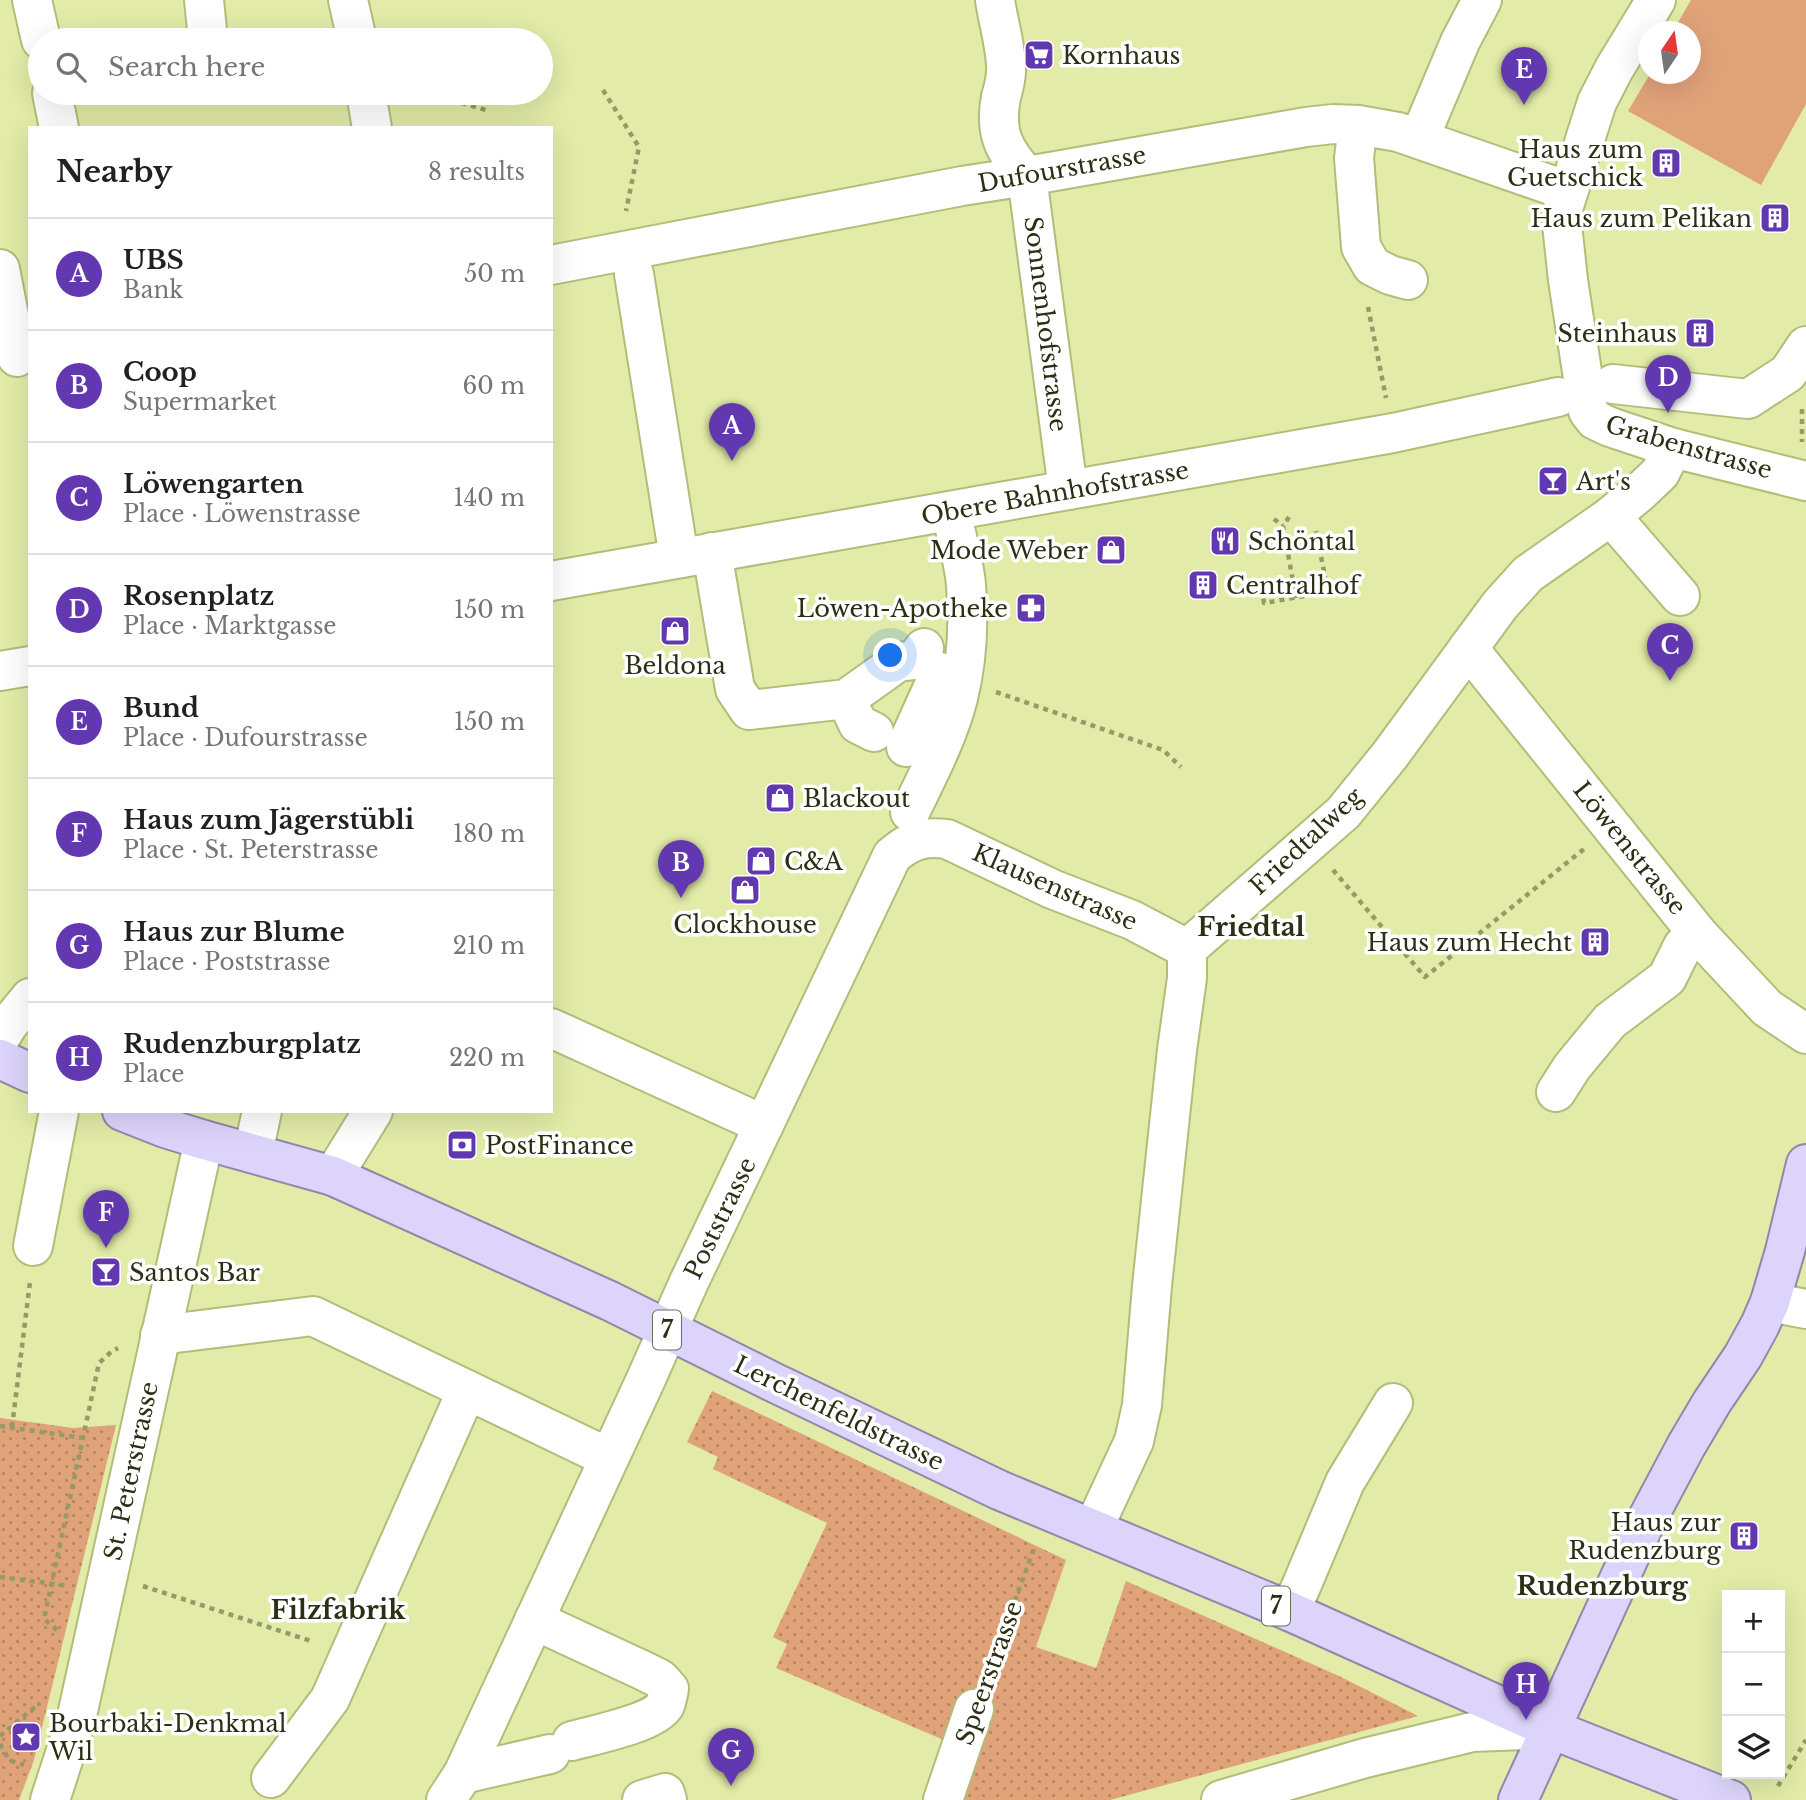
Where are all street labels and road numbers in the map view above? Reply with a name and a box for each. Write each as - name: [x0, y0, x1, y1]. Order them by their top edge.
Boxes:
- street label: Dufourstrasse: [976, 140, 1148, 198]
- street label: Sonnenhofstrasse: [1018, 215, 1074, 433]
- street label: Grabenstrasse: [1602, 409, 1776, 485]
- street label: Obere Bahnhofstrasse: [919, 455, 1191, 531]
- street label: Löwenstrasse: [1567, 775, 1693, 921]
- street label: Friedtalweg: [1244, 781, 1369, 901]
- street label: Klausenstrasse: [968, 838, 1142, 936]
- street label: Poststrasse: [678, 1152, 762, 1284]
- road number: 7: [653, 1310, 681, 1350]
- street label: Lerchenfeldstrasse: [729, 1350, 949, 1476]
- street label: St. Peterstrasse: [98, 1379, 164, 1563]
- road number: 7: [1262, 1586, 1290, 1625]
- street label: Speerstrasse: [950, 1597, 1028, 1749]

